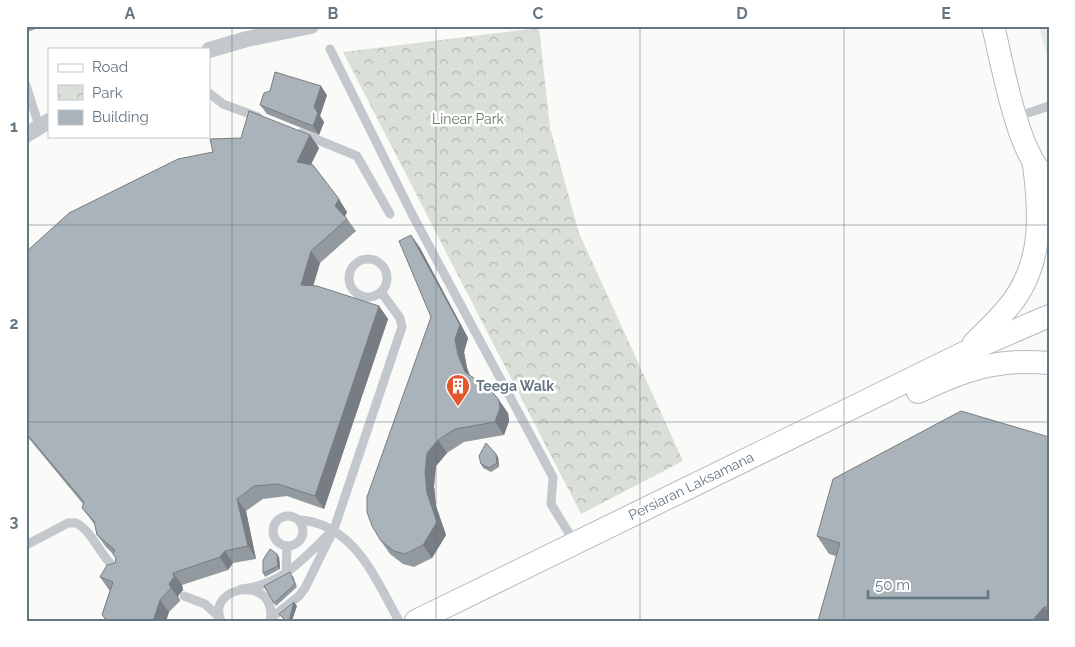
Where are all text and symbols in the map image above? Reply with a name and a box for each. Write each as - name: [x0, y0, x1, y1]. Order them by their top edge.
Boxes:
- text: A: [125, 4, 136, 23]
- text: B: [328, 4, 339, 23]
- text: C: [533, 4, 544, 23]
- text: D: [736, 4, 748, 23]
- text: E: [941, 4, 951, 23]
- legend: [48, 48, 210, 138]
- text: Road: [92, 58, 128, 76]
- text: Park: [92, 84, 123, 102]
- text: Building: [92, 108, 149, 126]
- park label: Linear Park: [432, 111, 505, 127]
- text: 1: [10, 117, 18, 136]
- text: 2: [9, 314, 19, 333]
- building icon: Teega Walk: [445, 373, 471, 407]
- place label: Teega Walk: [476, 378, 554, 394]
- street label: Persiaran Laksamana: [626, 449, 756, 523]
- text: 3: [10, 512, 19, 531]
- scale bar: [868, 567, 988, 599]
- text: 50 m: [875, 576, 910, 594]

